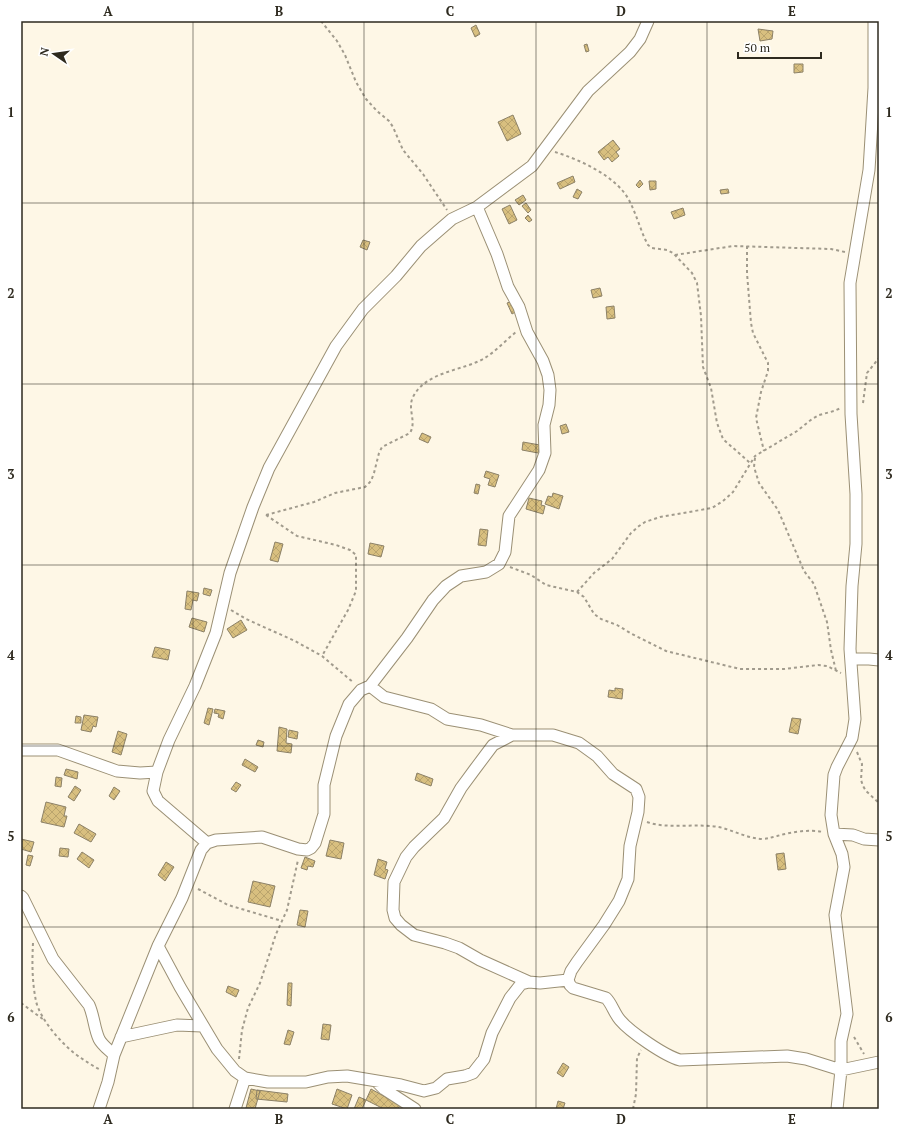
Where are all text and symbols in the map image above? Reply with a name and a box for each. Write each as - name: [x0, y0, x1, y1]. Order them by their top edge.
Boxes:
- text: A: [103, 2, 113, 20]
- text: B: [275, 2, 283, 20]
- text: C: [446, 2, 454, 20]
- text: D: [616, 2, 626, 20]
- text: E: [788, 2, 796, 20]
- north arrow: [34, 34, 74, 74]
- scale bar: [738, 34, 821, 60]
- text: 50 m: [744, 40, 771, 55]
- text: N: [36, 45, 52, 57]
- text: 1: [7, 103, 15, 121]
- text: 1: [885, 103, 893, 121]
- text: 2: [7, 284, 15, 302]
- text: 2: [885, 284, 893, 302]
- text: 3: [7, 465, 15, 483]
- text: 3: [885, 465, 893, 483]
- text: 4: [7, 646, 15, 664]
- text: 4: [885, 646, 893, 664]
- text: 5: [7, 827, 15, 845]
- text: 5: [885, 827, 893, 845]
- text: 6: [7, 1008, 15, 1026]
- text: 6: [885, 1008, 893, 1026]
- text: A: [103, 1110, 113, 1128]
- text: B: [275, 1110, 283, 1128]
- text: C: [446, 1110, 454, 1128]
- text: D: [616, 1110, 626, 1128]
- text: E: [788, 1110, 796, 1128]

